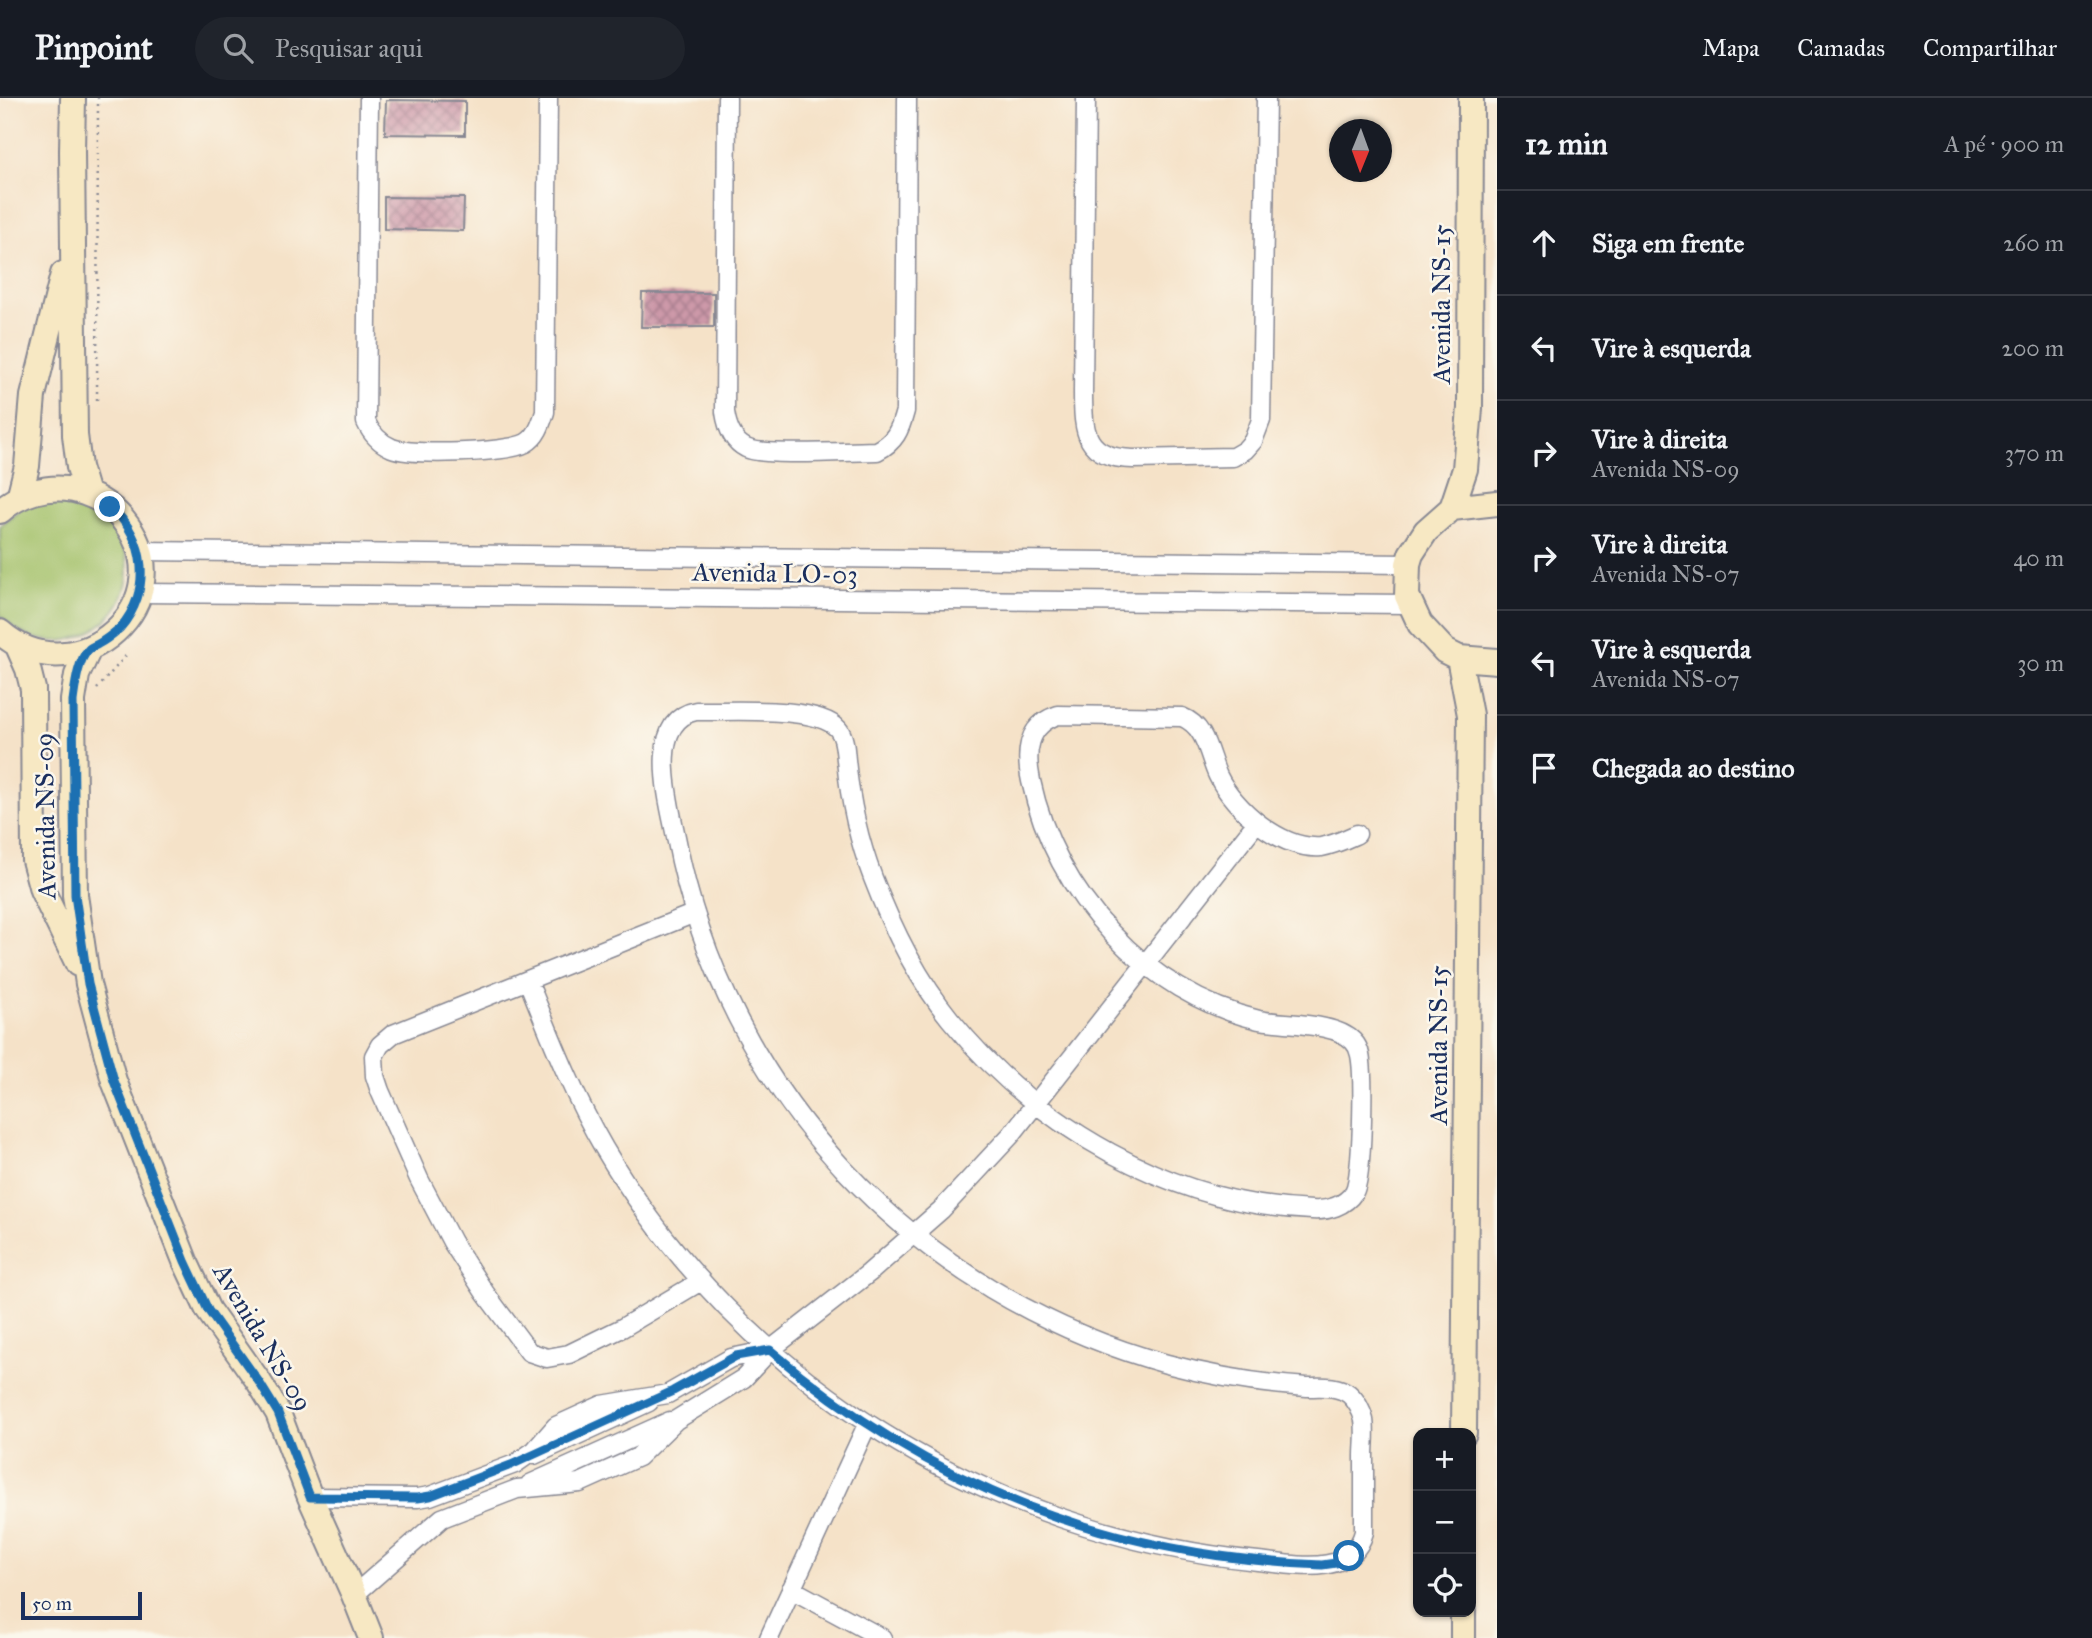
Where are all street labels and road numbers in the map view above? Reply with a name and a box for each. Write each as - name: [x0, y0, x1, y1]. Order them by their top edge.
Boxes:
- street label: Avenida NS-15: [1425, 224, 1457, 385]
- street label: Avenida LO-03: [691, 556, 858, 590]
- street label: Avenida NS-09: [28, 732, 62, 901]
- street label: Avenida NS-15: [1422, 965, 1454, 1126]
- street label: Avenida NS-09: [206, 1256, 320, 1417]

